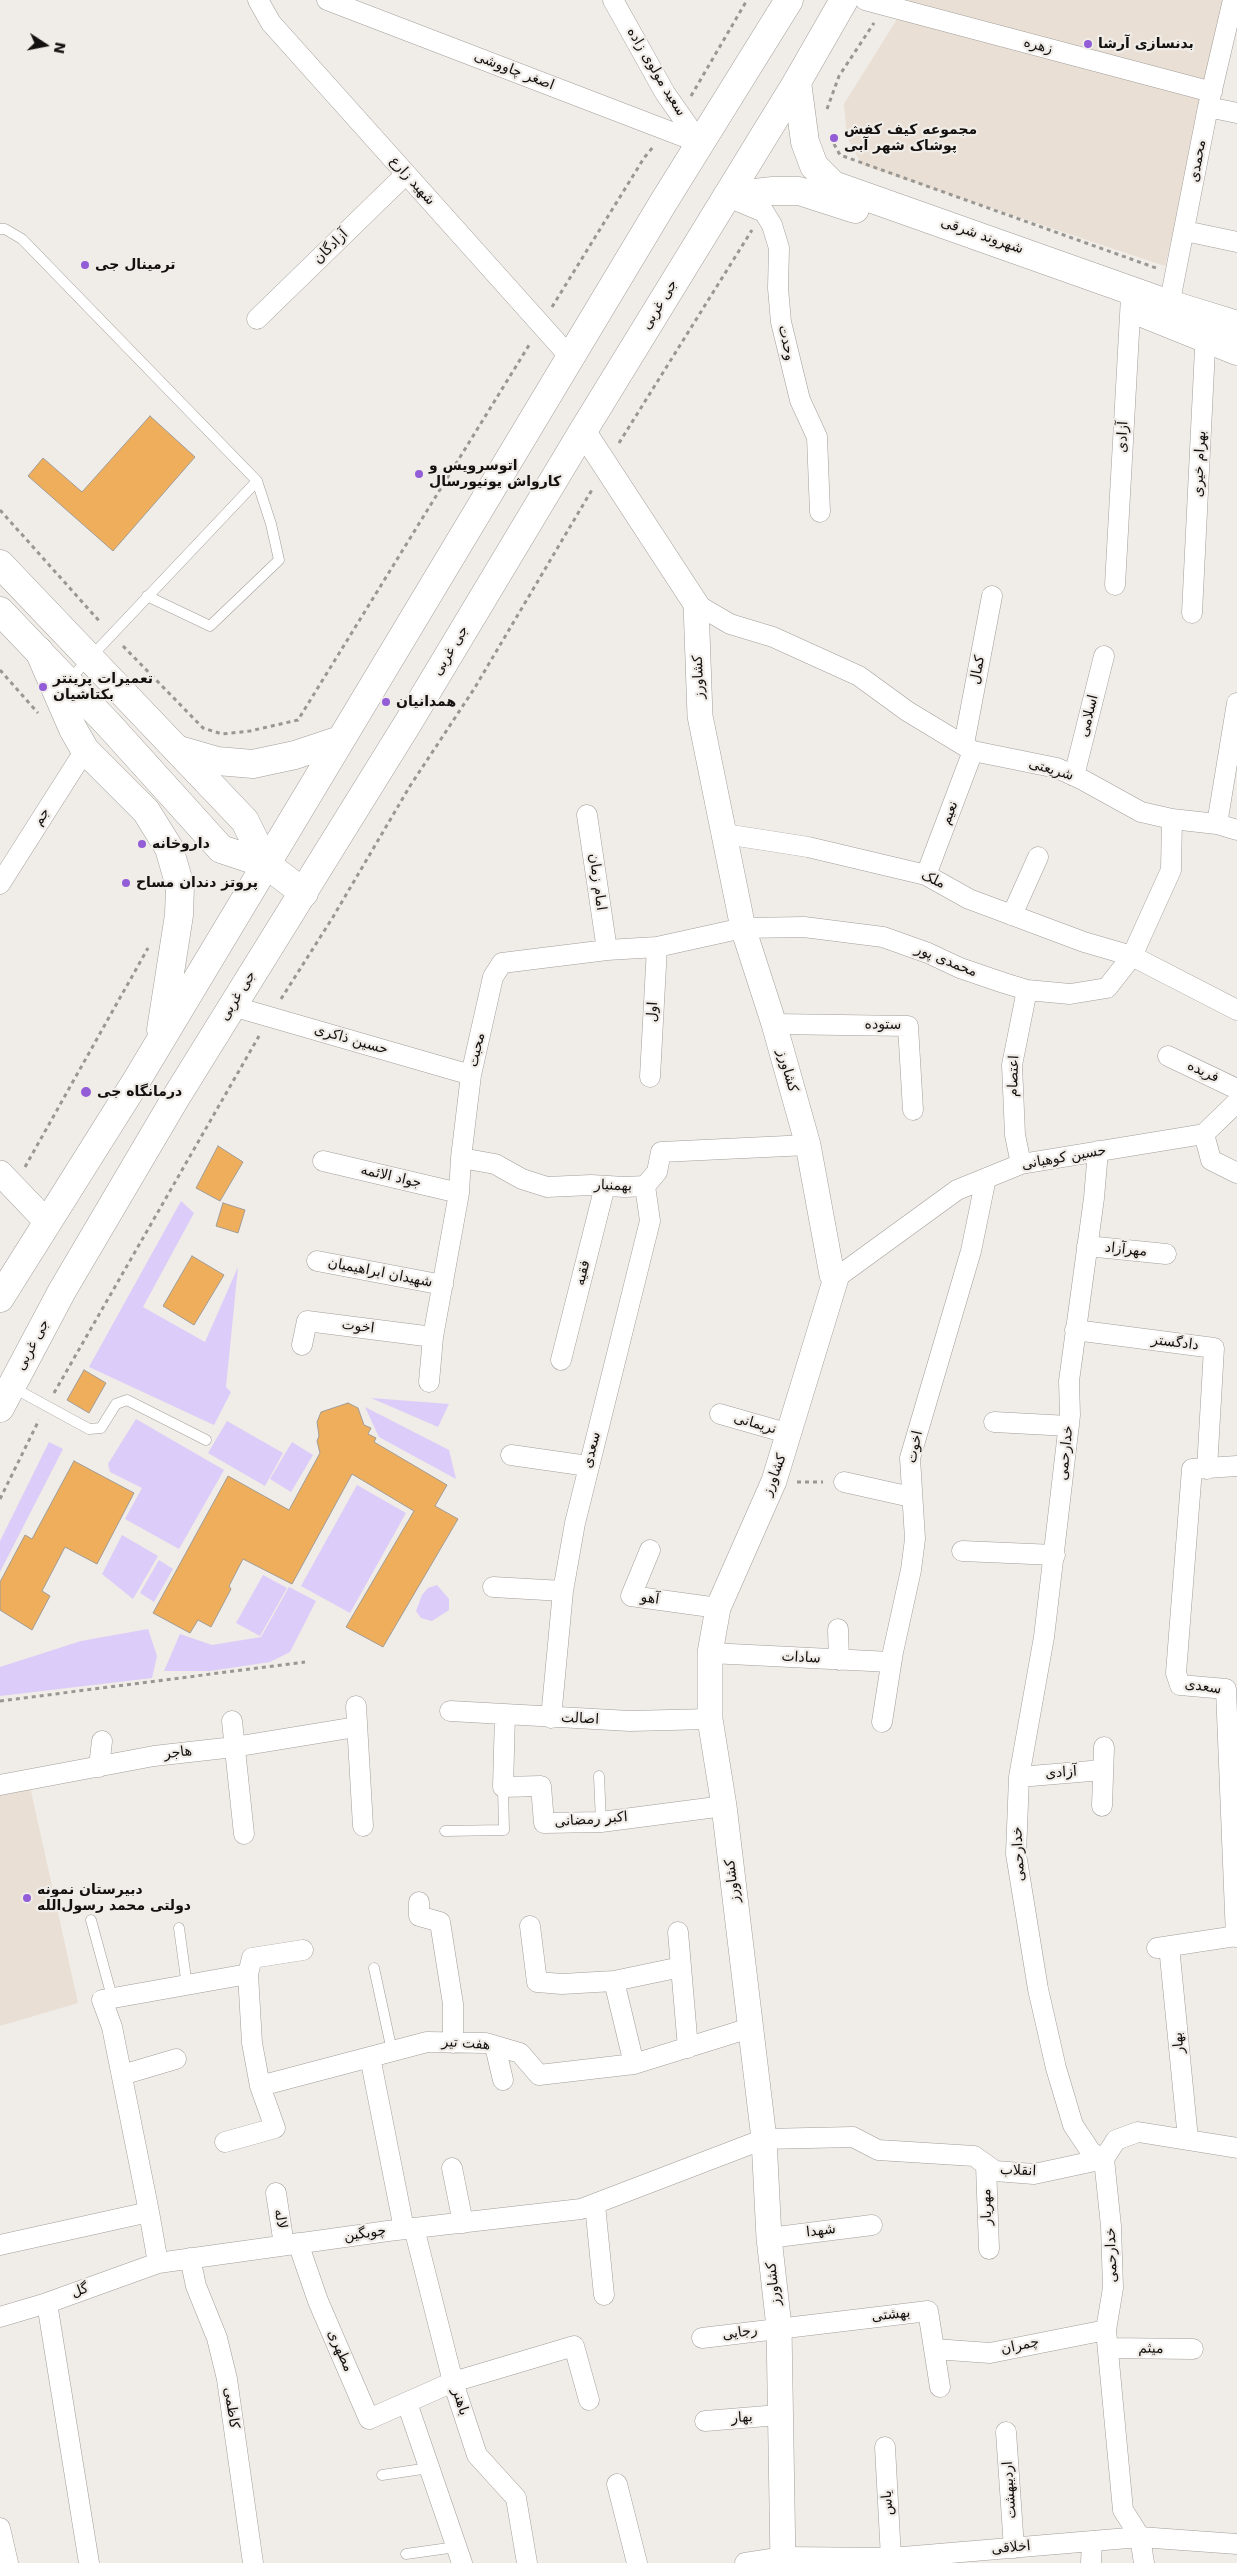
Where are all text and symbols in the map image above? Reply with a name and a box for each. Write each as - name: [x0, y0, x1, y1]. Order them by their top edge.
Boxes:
- north arrow: [20, 20, 70, 70]
- street label: سعید مولوی زاده: [623, 25, 689, 119]
- street label: زهره: [1022, 34, 1054, 58]
- place label: بدنسازی آرشا: [1098, 36, 1194, 52]
- marker: بدنسازی آرشا: [1082, 38, 1094, 50]
- text: N: [51, 41, 69, 55]
- street label: اصغر چاووشی: [472, 48, 556, 94]
- place label: مجموعه کیف کفش پوشاک شهر آبی: [844, 122, 977, 154]
- marker: مجموعه کیف کفش پوشاک شهر آبی: [828, 132, 840, 144]
- street label: محمدی: [1186, 138, 1210, 184]
- street label: شهید زارع: [386, 153, 438, 209]
- street label: شهروند شرقی: [939, 214, 1025, 258]
- street label: آزادگان: [310, 226, 352, 268]
- place label: ترمینال جی: [95, 257, 176, 273]
- marker: ترمینال جی: [79, 259, 91, 271]
- street label: جی غربی: [639, 277, 681, 333]
- street label: وحدت: [774, 324, 798, 362]
- street label: آزادی: [1114, 421, 1132, 453]
- street label: بهرام خیری: [1190, 430, 1210, 498]
- place label: اتوسرویس و کارواش یونیورسال: [429, 458, 561, 491]
- marker: اتوسرویس و کارواش یونیورسال: [413, 468, 425, 480]
- street label: جی غربی: [430, 623, 472, 679]
- street label: کمال: [967, 654, 989, 686]
- street label: کشاورز: [690, 655, 708, 699]
- place label: تعمیرات پرینتر بکتاشیان: [53, 671, 153, 704]
- marker: تعمیرات پرینتر بکتاشیان: [37, 681, 49, 693]
- street label: اسلامی: [1076, 693, 1102, 739]
- place label: همدانیان: [396, 694, 456, 710]
- marker: همدانیان: [380, 696, 392, 708]
- street label: شریعتی: [1027, 755, 1075, 785]
- street label: نعیم: [938, 799, 962, 827]
- street label: جم: [30, 805, 54, 829]
- place label: داروخانه: [152, 836, 210, 852]
- marker: داروخانه: [136, 838, 148, 850]
- street label: امام زمان: [585, 852, 609, 912]
- street label: ملک: [918, 867, 948, 893]
- place label: پروتز دندان مساح: [136, 875, 258, 891]
- marker: پروتز دندان مساح: [120, 877, 132, 889]
- street label: محمدی پور: [913, 941, 979, 981]
- street label: جی غربی: [216, 968, 260, 1024]
- street label: اول: [644, 1001, 662, 1023]
- street label: ستوده: [864, 1016, 902, 1034]
- street label: حسین ذاکری: [312, 1021, 390, 1059]
- street label: محبت: [465, 1031, 489, 1069]
- street label: کشاورز: [773, 1048, 801, 1094]
- street label: اعتصام: [1005, 1055, 1023, 1097]
- street label: فریده: [1184, 1057, 1222, 1087]
- place label: درمانگاه جی: [97, 1084, 182, 1100]
- marker: درمانگاه جی: [79, 1085, 93, 1099]
- street label: حسین کوهیانی: [1020, 1142, 1108, 1174]
- street label: جواد الائمه: [359, 1162, 423, 1192]
- street label: بهمنیار: [594, 1177, 632, 1195]
- street label: مهرآزاد: [1104, 1239, 1148, 1261]
- street label: شهیدان ابراهیمیان: [326, 1255, 434, 1291]
- street label: فقیه: [572, 1259, 594, 1287]
- street label: جی غربی: [13, 1317, 53, 1373]
- street label: اخوت: [341, 1317, 375, 1337]
- street label: دادگستر: [1150, 1332, 1200, 1354]
- street label: نریمانی: [732, 1410, 778, 1438]
- street label: خدارحمی: [1055, 1425, 1077, 1481]
- street label: اخوت: [903, 1429, 927, 1465]
- street label: سعدی: [579, 1430, 605, 1470]
- street label: کشاورز: [759, 1452, 791, 1498]
- street label: آهو: [640, 1589, 660, 1609]
- street label: سادات: [781, 1649, 821, 1667]
- street label: سعدی: [1184, 1676, 1222, 1698]
- street label: اصالت: [561, 1710, 599, 1728]
- street label: هاجر: [163, 1743, 193, 1763]
- street label: آزادی: [1045, 1764, 1077, 1782]
- street label: اکبر رمضانی: [554, 1809, 628, 1831]
- street label: خدارحمی: [1009, 1826, 1029, 1882]
- street label: کشاورز: [722, 1858, 744, 1904]
- place label: دبیرستان نمونه دولتی محمد رسول‌الله: [37, 1882, 191, 1914]
- marker: دبیرستان نمونه دولتی محمد رسول‌الله: [21, 1892, 33, 1904]
- street label: بهار: [1170, 2031, 1188, 2055]
- street label: هفت تیر: [441, 2034, 491, 2054]
- street label: انقلاب: [1000, 2162, 1036, 2180]
- street label: مهریار: [978, 2188, 996, 2226]
- street label: لاله: [270, 2208, 290, 2230]
- street label: شهدا: [805, 2221, 837, 2241]
- street label: چوبگین: [343, 2223, 387, 2245]
- street label: خدارحمی: [1103, 2227, 1121, 2283]
- street label: کشاورز: [763, 2261, 785, 2307]
- street label: گل: [69, 2280, 91, 2302]
- street label: بهشتی: [871, 2305, 911, 2325]
- street label: رجایی: [721, 2322, 759, 2344]
- street label: مطهری: [323, 2327, 357, 2375]
- street label: چمران: [999, 2334, 1041, 2358]
- street label: میثم: [1138, 2340, 1164, 2358]
- street label: کاظمی: [220, 2386, 242, 2430]
- street label: باهنر: [448, 2386, 472, 2418]
- street label: بهار: [731, 2409, 753, 2427]
- street label: اردیبهشت: [1000, 2461, 1020, 2519]
- street label: یاس: [879, 2490, 897, 2516]
- street label: اخلاقی: [991, 2538, 1031, 2558]

